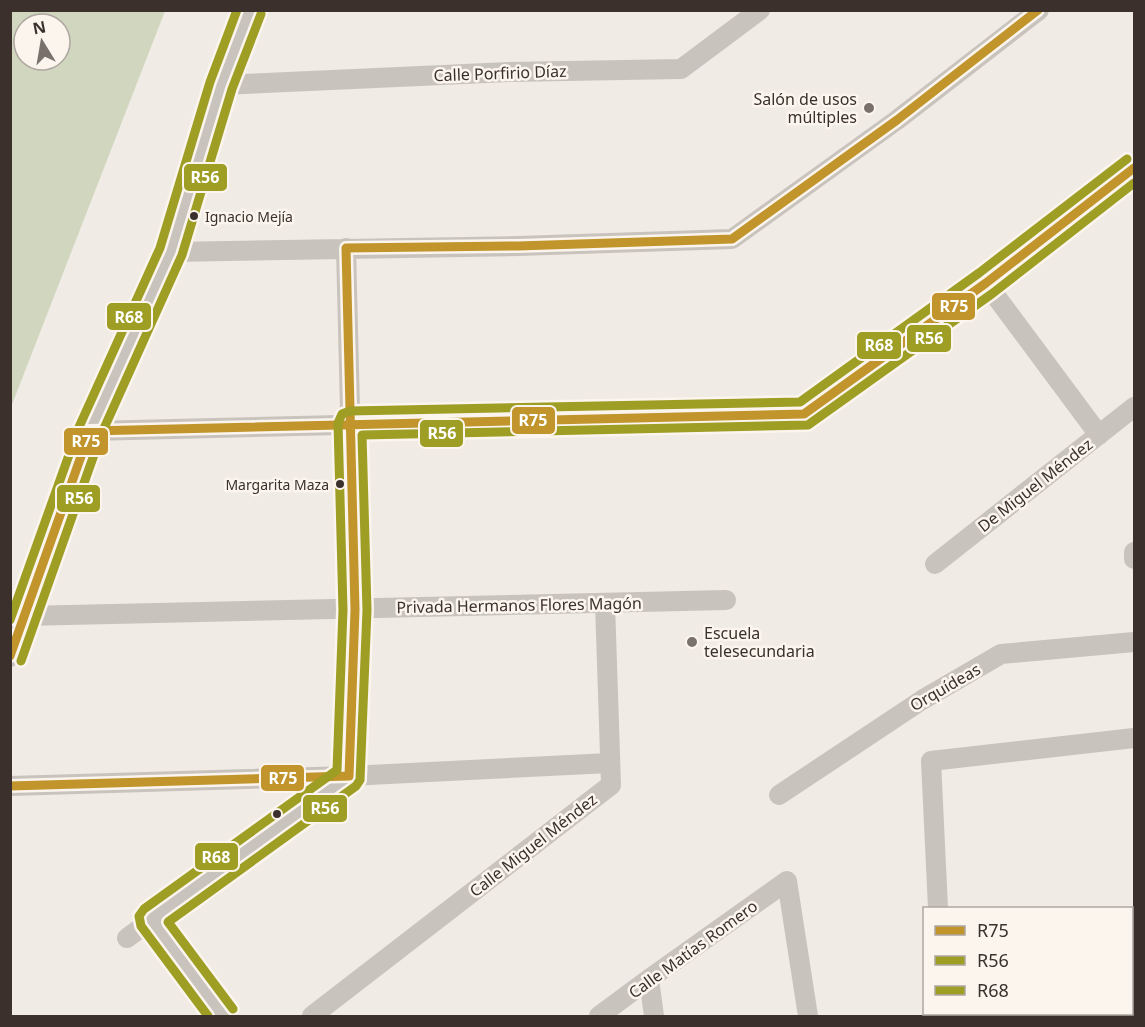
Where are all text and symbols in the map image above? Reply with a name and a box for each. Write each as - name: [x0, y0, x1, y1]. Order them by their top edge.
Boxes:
- north arrow: [12, 12, 72, 72]
- text: N: [31, 15, 48, 39]
- street label: Calle Porfirio Díaz: [433, 60, 567, 86]
- place label: Salón de usos múltiples: [753, 88, 857, 128]
- marker: Salón de usos múltiples: [862, 101, 876, 115]
- line badge: R56: [183, 163, 228, 192]
- text: R56: [191, 166, 219, 188]
- place label: Ignacio Mejía: [205, 207, 293, 226]
- marker: Ignacio Mejía: [188, 210, 200, 222]
- line badge: R75: [931, 292, 976, 321]
- text: R75: [940, 295, 968, 317]
- line badge: R68: [106, 302, 152, 331]
- text: R68: [115, 306, 143, 328]
- line badge: R56: [906, 324, 952, 353]
- text: R56: [915, 327, 943, 349]
- line badge: R68: [856, 331, 902, 360]
- text: R68: [865, 334, 893, 356]
- line badge: R75: [511, 406, 556, 435]
- text: R75: [519, 409, 547, 431]
- line badge: R56: [419, 419, 464, 448]
- text: R56: [428, 422, 456, 444]
- line badge: R75: [63, 427, 109, 456]
- text: R75: [72, 430, 100, 452]
- street label: De Miguel Méndez: [973, 433, 1097, 537]
- place label: Margarita Maza: [225, 475, 329, 494]
- marker: Margarita Maza: [334, 478, 346, 490]
- line badge: R56: [56, 484, 101, 513]
- text: R56: [65, 487, 93, 509]
- street label: Privada Hermanos Flores Magón: [396, 592, 642, 618]
- place label: Escuela telesecundaria: [704, 622, 815, 662]
- marker: Escuela telesecundaria: [685, 635, 699, 649]
- street label: Orquídeas: [906, 658, 984, 716]
- line badge: R75: [260, 764, 305, 792]
- text: R75: [269, 767, 297, 789]
- street label: Calle Miguel Méndez: [465, 788, 601, 902]
- line badge: R56: [302, 794, 348, 823]
- text: R56: [311, 797, 339, 819]
- unlabelled marker: [271, 808, 283, 820]
- line badge: R68: [194, 842, 239, 871]
- text: R68: [202, 846, 230, 868]
- street label: Calle Matías Romero: [624, 895, 762, 1003]
- legend: [923, 907, 1133, 1015]
- text: R75: [977, 918, 1009, 942]
- text: R56: [977, 948, 1009, 972]
- text: R68: [977, 978, 1009, 1002]

